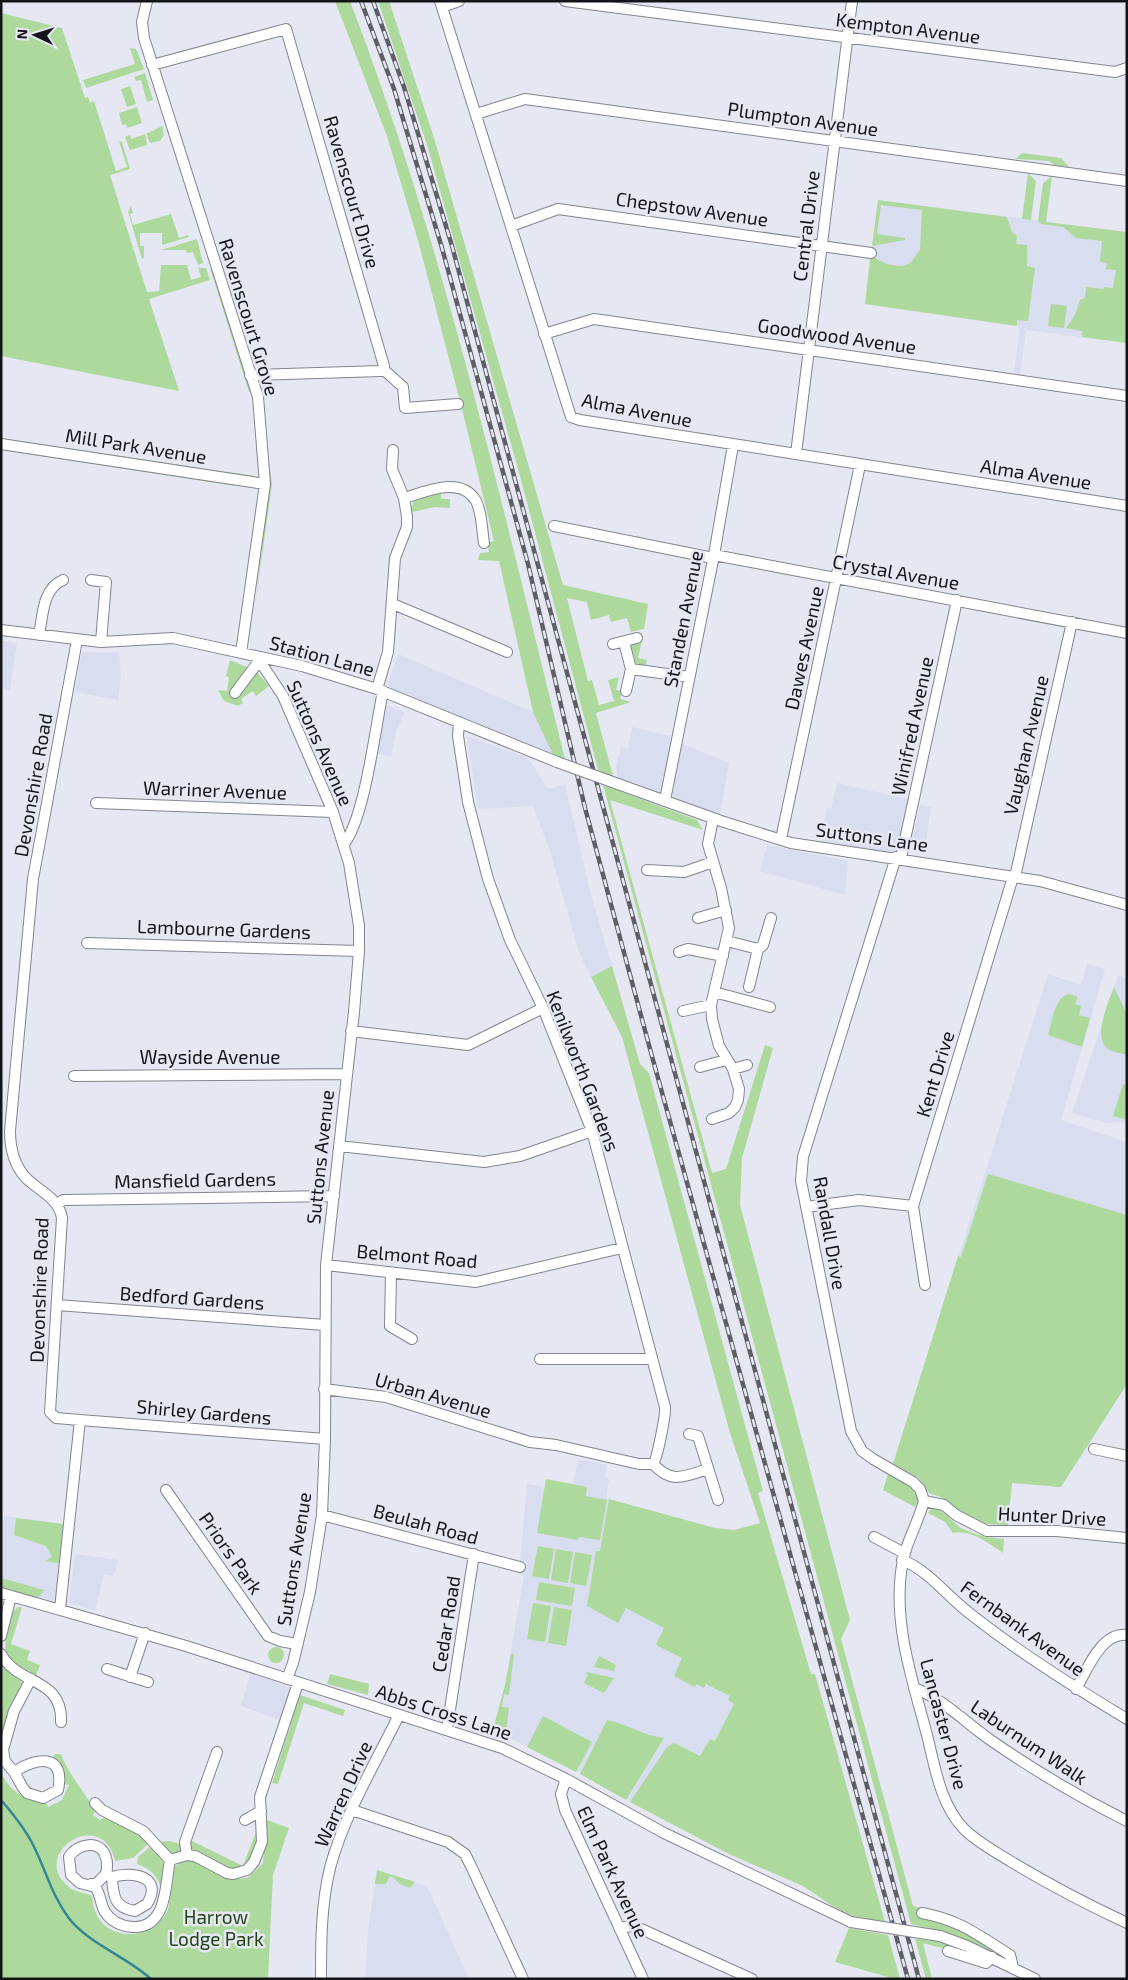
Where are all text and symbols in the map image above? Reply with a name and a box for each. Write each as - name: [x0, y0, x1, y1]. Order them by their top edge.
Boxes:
- street label: Kempton Avenue: [835, 7, 982, 48]
- north arrow: [10, 10, 60, 60]
- text: N: [13, 28, 30, 40]
- street label: Plumpton Avenue: [726, 97, 880, 140]
- street label: Ravenscourt Drive: [320, 113, 385, 271]
- street label: Central Drive: [787, 169, 824, 283]
- street label: Chepstow Avenue: [614, 186, 770, 231]
- street label: Ravenscourt Grove: [215, 236, 284, 398]
- street label: Goodwood Avenue: [756, 313, 918, 358]
- street label: Alma Avenue: [580, 388, 694, 431]
- street label: Mill Park Avenue: [64, 423, 208, 468]
- street label: Alma Avenue: [979, 453, 1093, 494]
- street label: Standen Avenue: [658, 549, 707, 689]
- street label: Crystal Avenue: [831, 549, 961, 594]
- street label: Dawes Avenue: [779, 584, 828, 712]
- street label: Station Lane: [267, 630, 377, 681]
- street label: Winifred Avenue: [886, 654, 937, 798]
- street label: Vaughan Avenue: [998, 673, 1053, 817]
- street label: Suttons Avenue: [283, 676, 358, 809]
- street label: Devonshire Road: [9, 711, 56, 859]
- street label: Warriner Avenue: [143, 775, 287, 804]
- street label: Suttons Lane: [814, 817, 930, 856]
- street label: Lambourne Gardens: [137, 914, 311, 943]
- street label: Kenilworth Gardens: [542, 987, 625, 1154]
- street label: Kent Drive: [911, 1028, 959, 1120]
- street label: Wayside Avenue: [139, 1045, 281, 1068]
- street label: Suttons Avenue: [301, 1089, 338, 1225]
- street label: Mansfield Gardens: [114, 1167, 276, 1192]
- street label: Randall Drive: [809, 1174, 852, 1291]
- street label: Devonshire Road: [24, 1217, 53, 1363]
- street label: Belmont Road: [356, 1239, 478, 1272]
- street label: Bedford Gardens: [119, 1281, 265, 1314]
- street label: Urban Avenue: [372, 1367, 494, 1422]
- street label: Shirley Gardens: [136, 1394, 272, 1429]
- street label: Suttons Avenue: [272, 1491, 315, 1627]
- street label: Beulah Road: [371, 1498, 481, 1549]
- street label: Hunter Drive: [997, 1501, 1107, 1530]
- street label: Priors Park: [195, 1507, 268, 1598]
- street label: Cedar Road: [427, 1574, 464, 1674]
- street label: Fernbank Avenue: [957, 1575, 1090, 1680]
- street label: Lancaster Drive: [916, 1656, 973, 1792]
- street label: Abbs Cross Lane: [373, 1679, 515, 1744]
- street label: Laburnum Walk: [967, 1694, 1092, 1789]
- street label: Warren Drive: [309, 1737, 376, 1850]
- street label: Elm Park Avenue: [573, 1802, 654, 1942]
- park label: Harrow Lodge Park: [168, 1905, 264, 1950]

